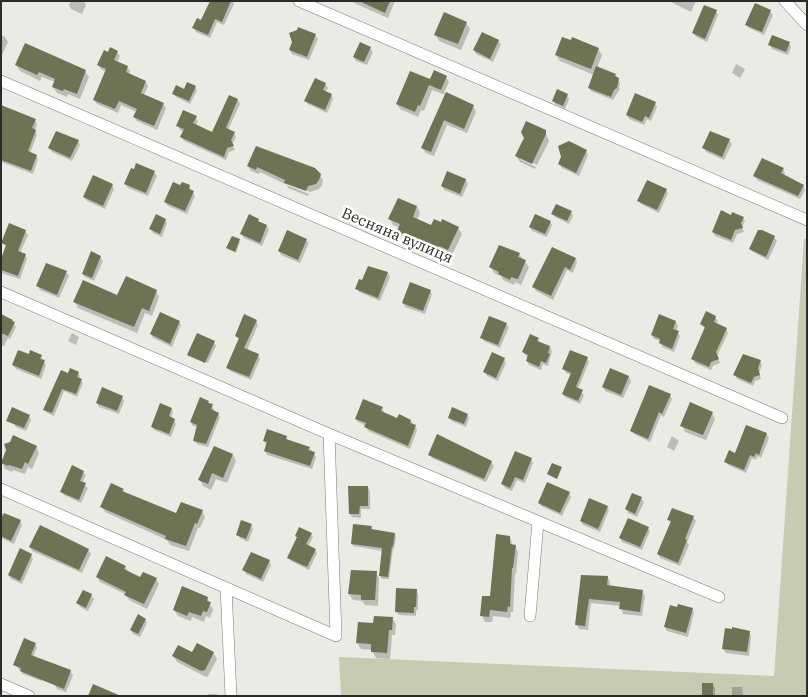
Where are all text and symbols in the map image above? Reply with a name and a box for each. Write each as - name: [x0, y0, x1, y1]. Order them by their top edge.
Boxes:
- street label: Весняна вулиця: [339, 204, 455, 268]

